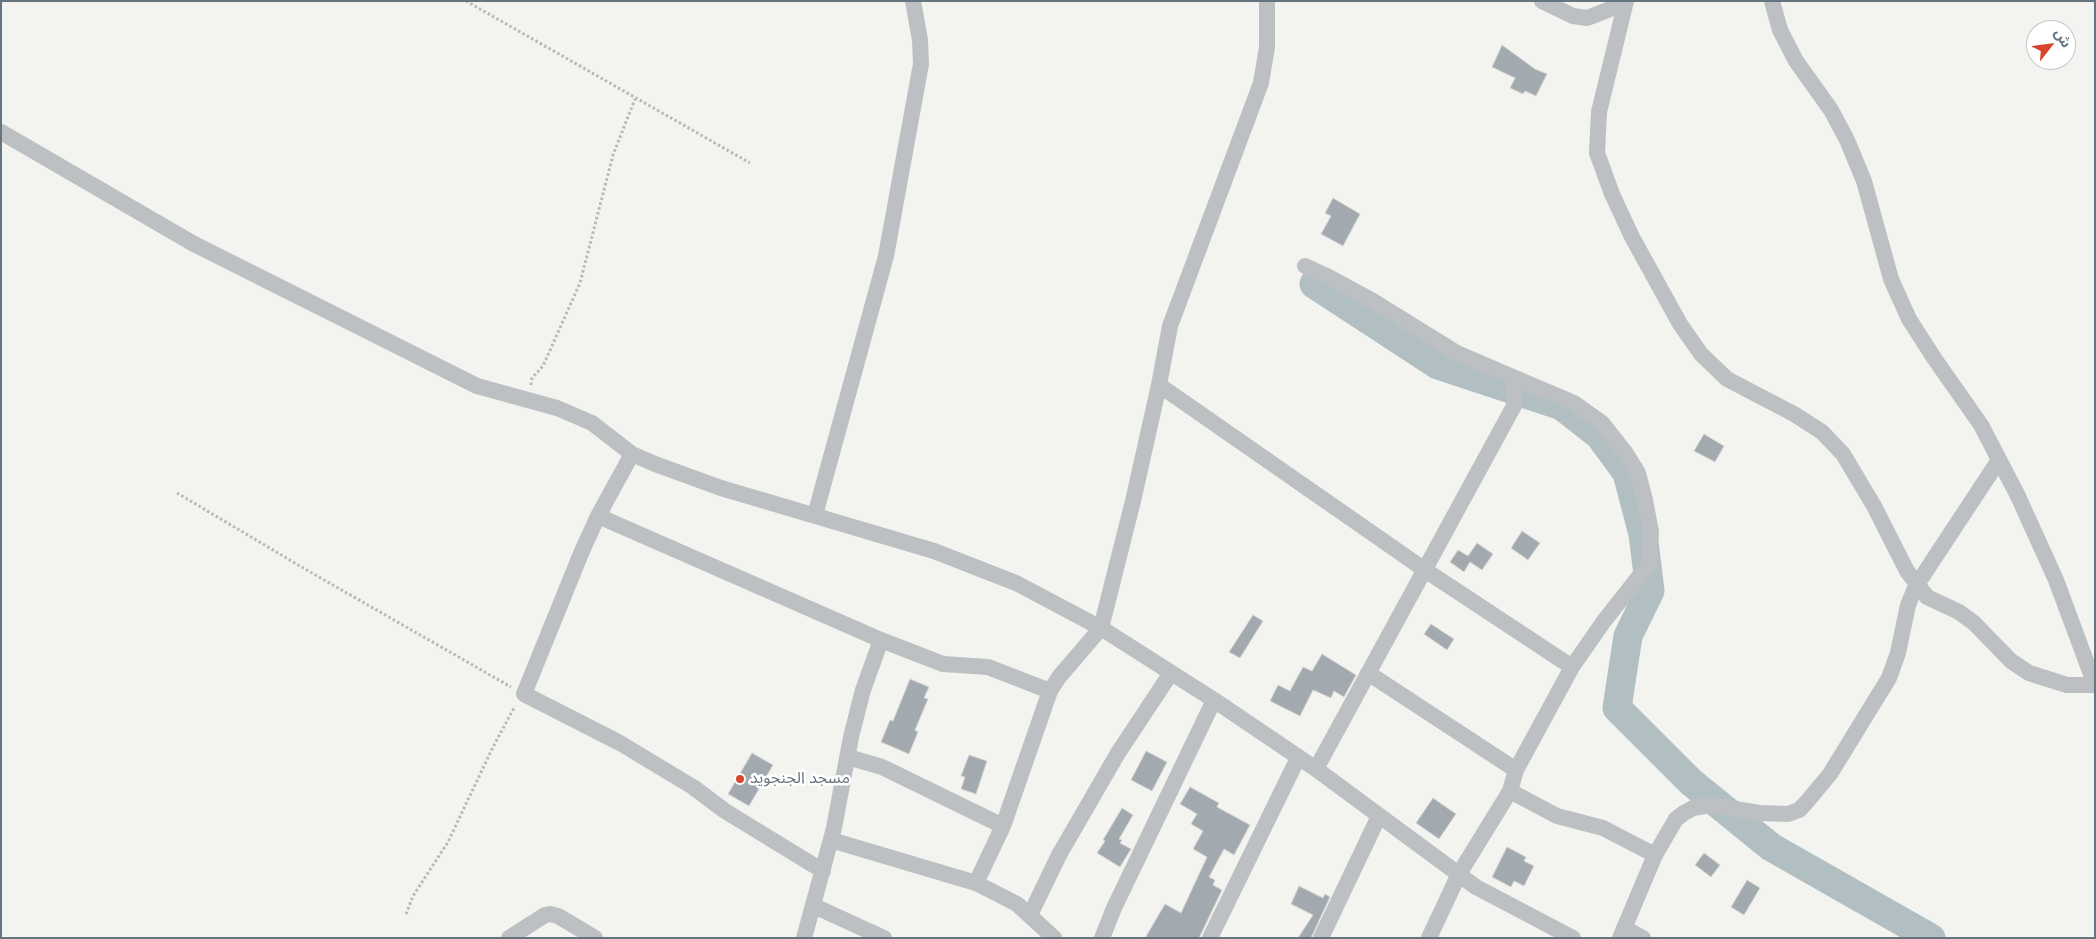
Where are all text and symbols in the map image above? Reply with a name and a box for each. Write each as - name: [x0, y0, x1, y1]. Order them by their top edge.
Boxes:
- north arrow: [2026, 20, 2076, 70]
- text: ش: [2051, 26, 2075, 50]
- place label: مسجد الجنجويد: [750, 769, 850, 789]
- marker: مسجد الجنجويد: [734, 773, 746, 785]

